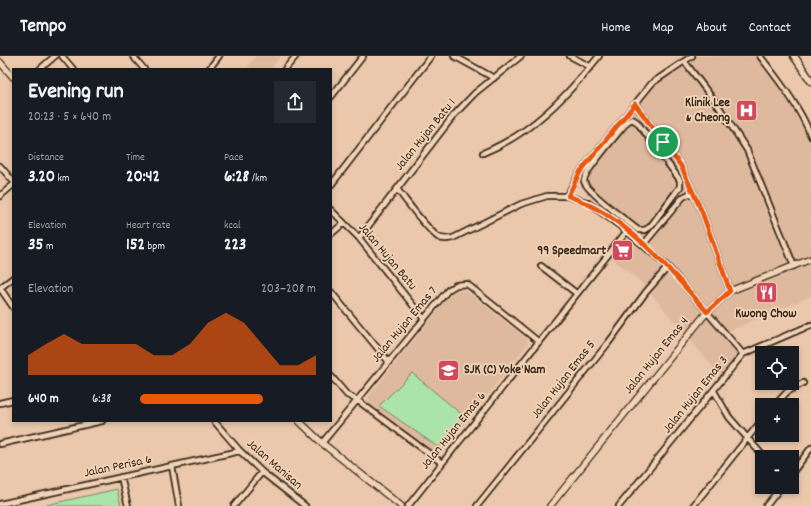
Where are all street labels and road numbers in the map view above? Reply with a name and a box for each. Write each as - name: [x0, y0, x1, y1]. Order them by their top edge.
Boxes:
- street label: Jalan Hujan Batu 1: [391, 95, 461, 175]
- street label: Jalan Hujan Batu: [353, 219, 421, 295]
- street label: Jalan Hujan Emas 7: [367, 283, 443, 367]
- street label: Jalan Hujan Emas 4: [620, 313, 694, 399]
- street label: Jalan Hujan Emas 5: [527, 337, 601, 423]
- street label: Jalan Hujan Emas 3: [659, 352, 733, 438]
- street label: Jalan Hujan Emas 6: [417, 388, 491, 474]
- street label: Jalan Manisan: [242, 435, 306, 495]
- street label: Jalan Perisa 6: [82, 451, 154, 483]

